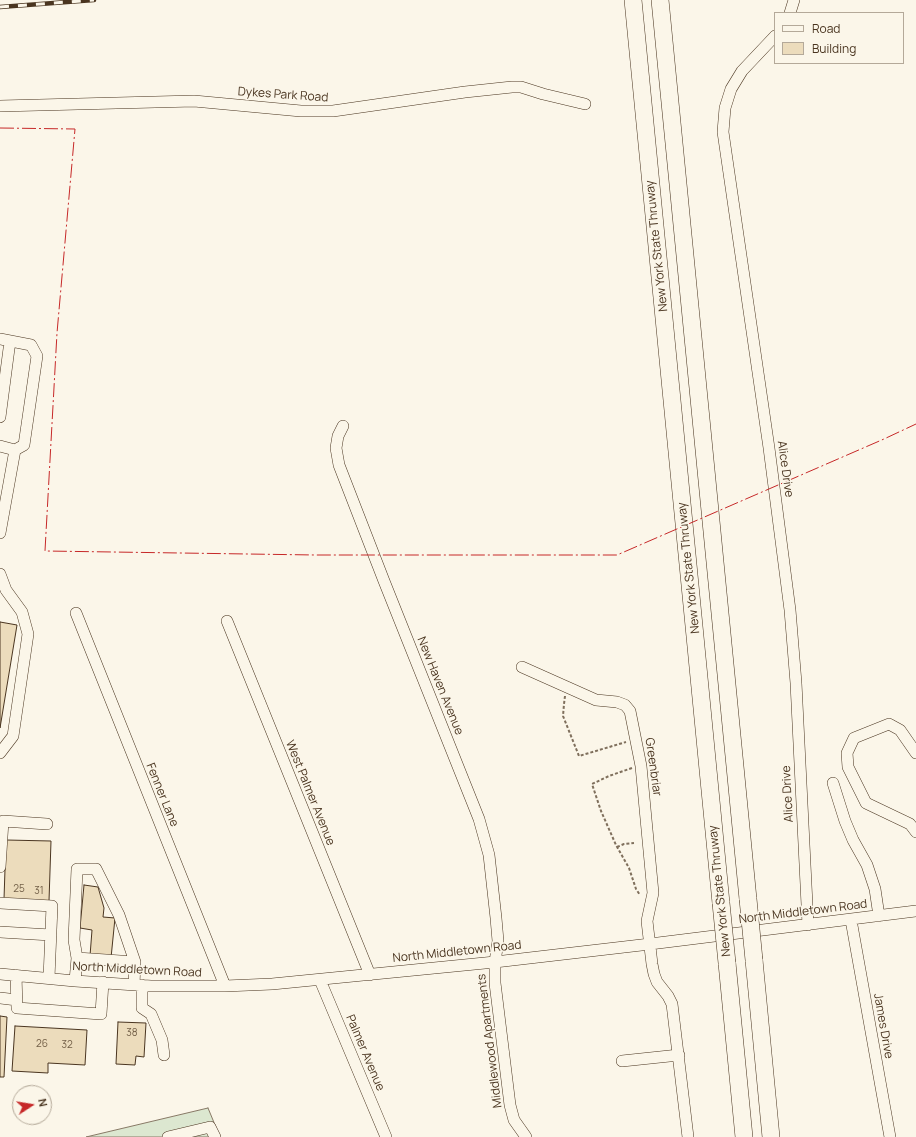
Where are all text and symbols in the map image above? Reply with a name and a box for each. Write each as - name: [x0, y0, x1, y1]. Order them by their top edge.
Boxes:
- legend: [774, 12, 904, 64]
- text: Road: [812, 20, 840, 37]
- text: Building: [812, 40, 856, 57]
- street label: Dykes Park Road: [237, 85, 329, 105]
- street label: New York State Thruway: [643, 180, 671, 312]
- street label: Alice Drive: [774, 440, 796, 498]
- street label: New York State Thruway: [675, 502, 703, 634]
- street label: New Haven Avenue: [414, 635, 466, 737]
- street label: Greenbriar: [642, 737, 664, 797]
- street label: West Palmer Avenue: [282, 738, 338, 848]
- street label: Fenner Lane: [143, 761, 181, 829]
- street label: Alice Drive: [779, 765, 797, 823]
- street label: New York State Thruway: [706, 825, 734, 957]
- house number: 25: [13, 883, 25, 895]
- house number: 31: [34, 885, 44, 897]
- street label: North Middletown Road: [738, 897, 868, 927]
- street label: North Middletown Road: [392, 938, 522, 966]
- street label: North Middletown Road: [72, 959, 202, 981]
- street label: Middlewood Apartments: [475, 973, 505, 1109]
- street label: James Drive: [870, 992, 896, 1060]
- street label: Palmer Avenue: [342, 1013, 388, 1093]
- house number: 38: [126, 1027, 138, 1039]
- house number: 26: [36, 1038, 48, 1050]
- house number: 32: [61, 1039, 73, 1051]
- north arrow: [12, 1085, 52, 1125]
- text: N: [35, 1097, 51, 1108]

